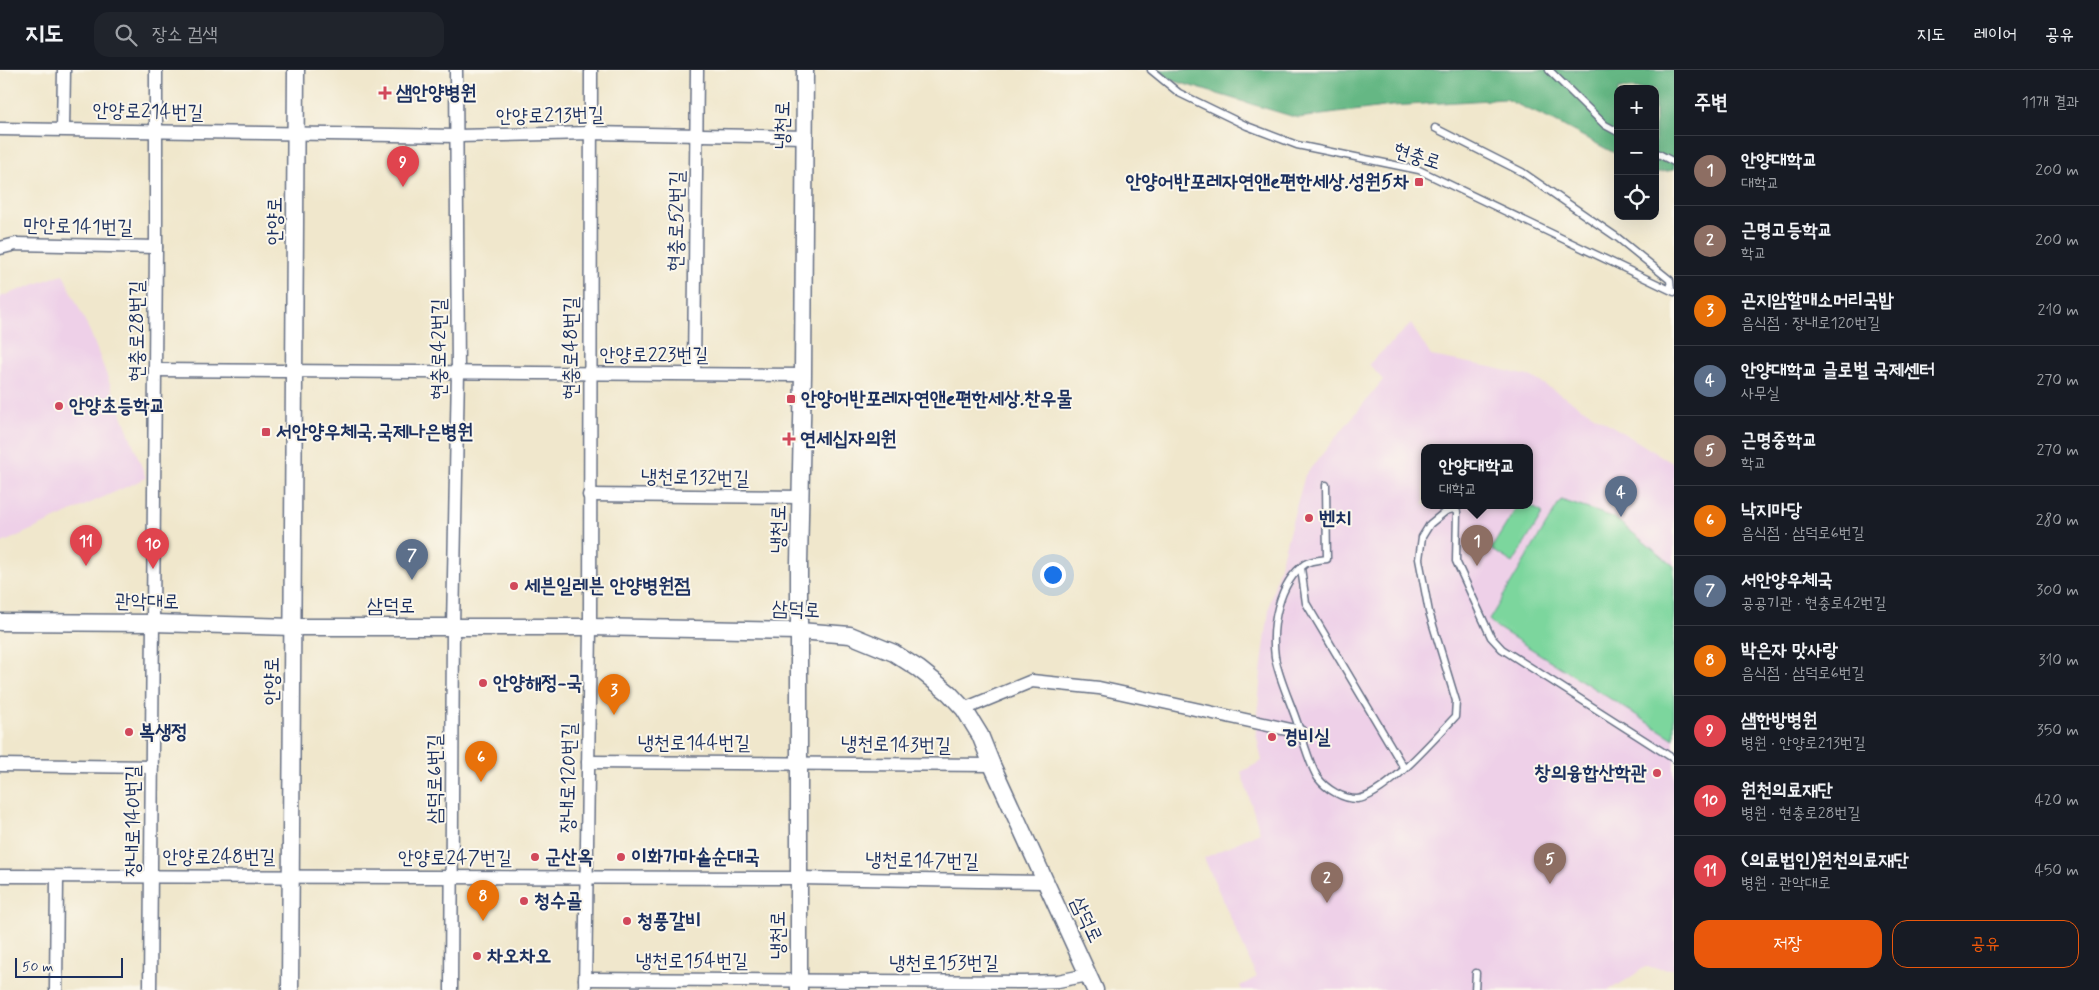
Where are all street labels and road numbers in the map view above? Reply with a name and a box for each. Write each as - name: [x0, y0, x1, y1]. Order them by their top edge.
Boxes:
- street label: 안양로214번길: [92, 98, 204, 126]
- street label: 냉천로: [769, 101, 797, 149]
- street label: 안양로213번길: [496, 102, 604, 130]
- street label: 현충로: [1390, 137, 1444, 177]
- street label: 현충로52번길: [663, 170, 691, 272]
- street label: 안양로: [262, 197, 289, 245]
- street label: 만안로141번길: [23, 213, 133, 241]
- street label: 현충로28번길: [124, 280, 151, 382]
- street label: 현충로48번길: [558, 296, 585, 400]
- street label: 현충로42번길: [426, 298, 453, 400]
- street label: 안양로223번길: [599, 342, 709, 369]
- street label: 냉천로132번길: [641, 464, 749, 492]
- street label: 냉천로: [765, 505, 793, 553]
- street label: 관악대로: [115, 588, 179, 616]
- street label: 삼덕로: [367, 593, 415, 620]
- street label: 삼덕로: [771, 595, 821, 625]
- street label: 안양로: [259, 657, 286, 705]
- street label: 장내로120번길: [555, 723, 583, 833]
- street label: 냉천로144번길: [638, 730, 750, 757]
- street label: 냉천로143번길: [841, 731, 951, 759]
- street label: 삼덕로6번길: [422, 734, 449, 824]
- street label: 장내로140번길: [120, 765, 147, 877]
- street label: 안양로248번길: [162, 844, 276, 871]
- street label: 안양로247번길: [398, 845, 512, 872]
- street label: 냉천로147번길: [865, 847, 979, 875]
- street label: 삼덕로: [1064, 892, 1108, 948]
- street label: 냉천로: [765, 911, 792, 959]
- street label: 냉천로154번길: [636, 948, 748, 975]
- street label: 냉천로153번길: [889, 950, 999, 977]

